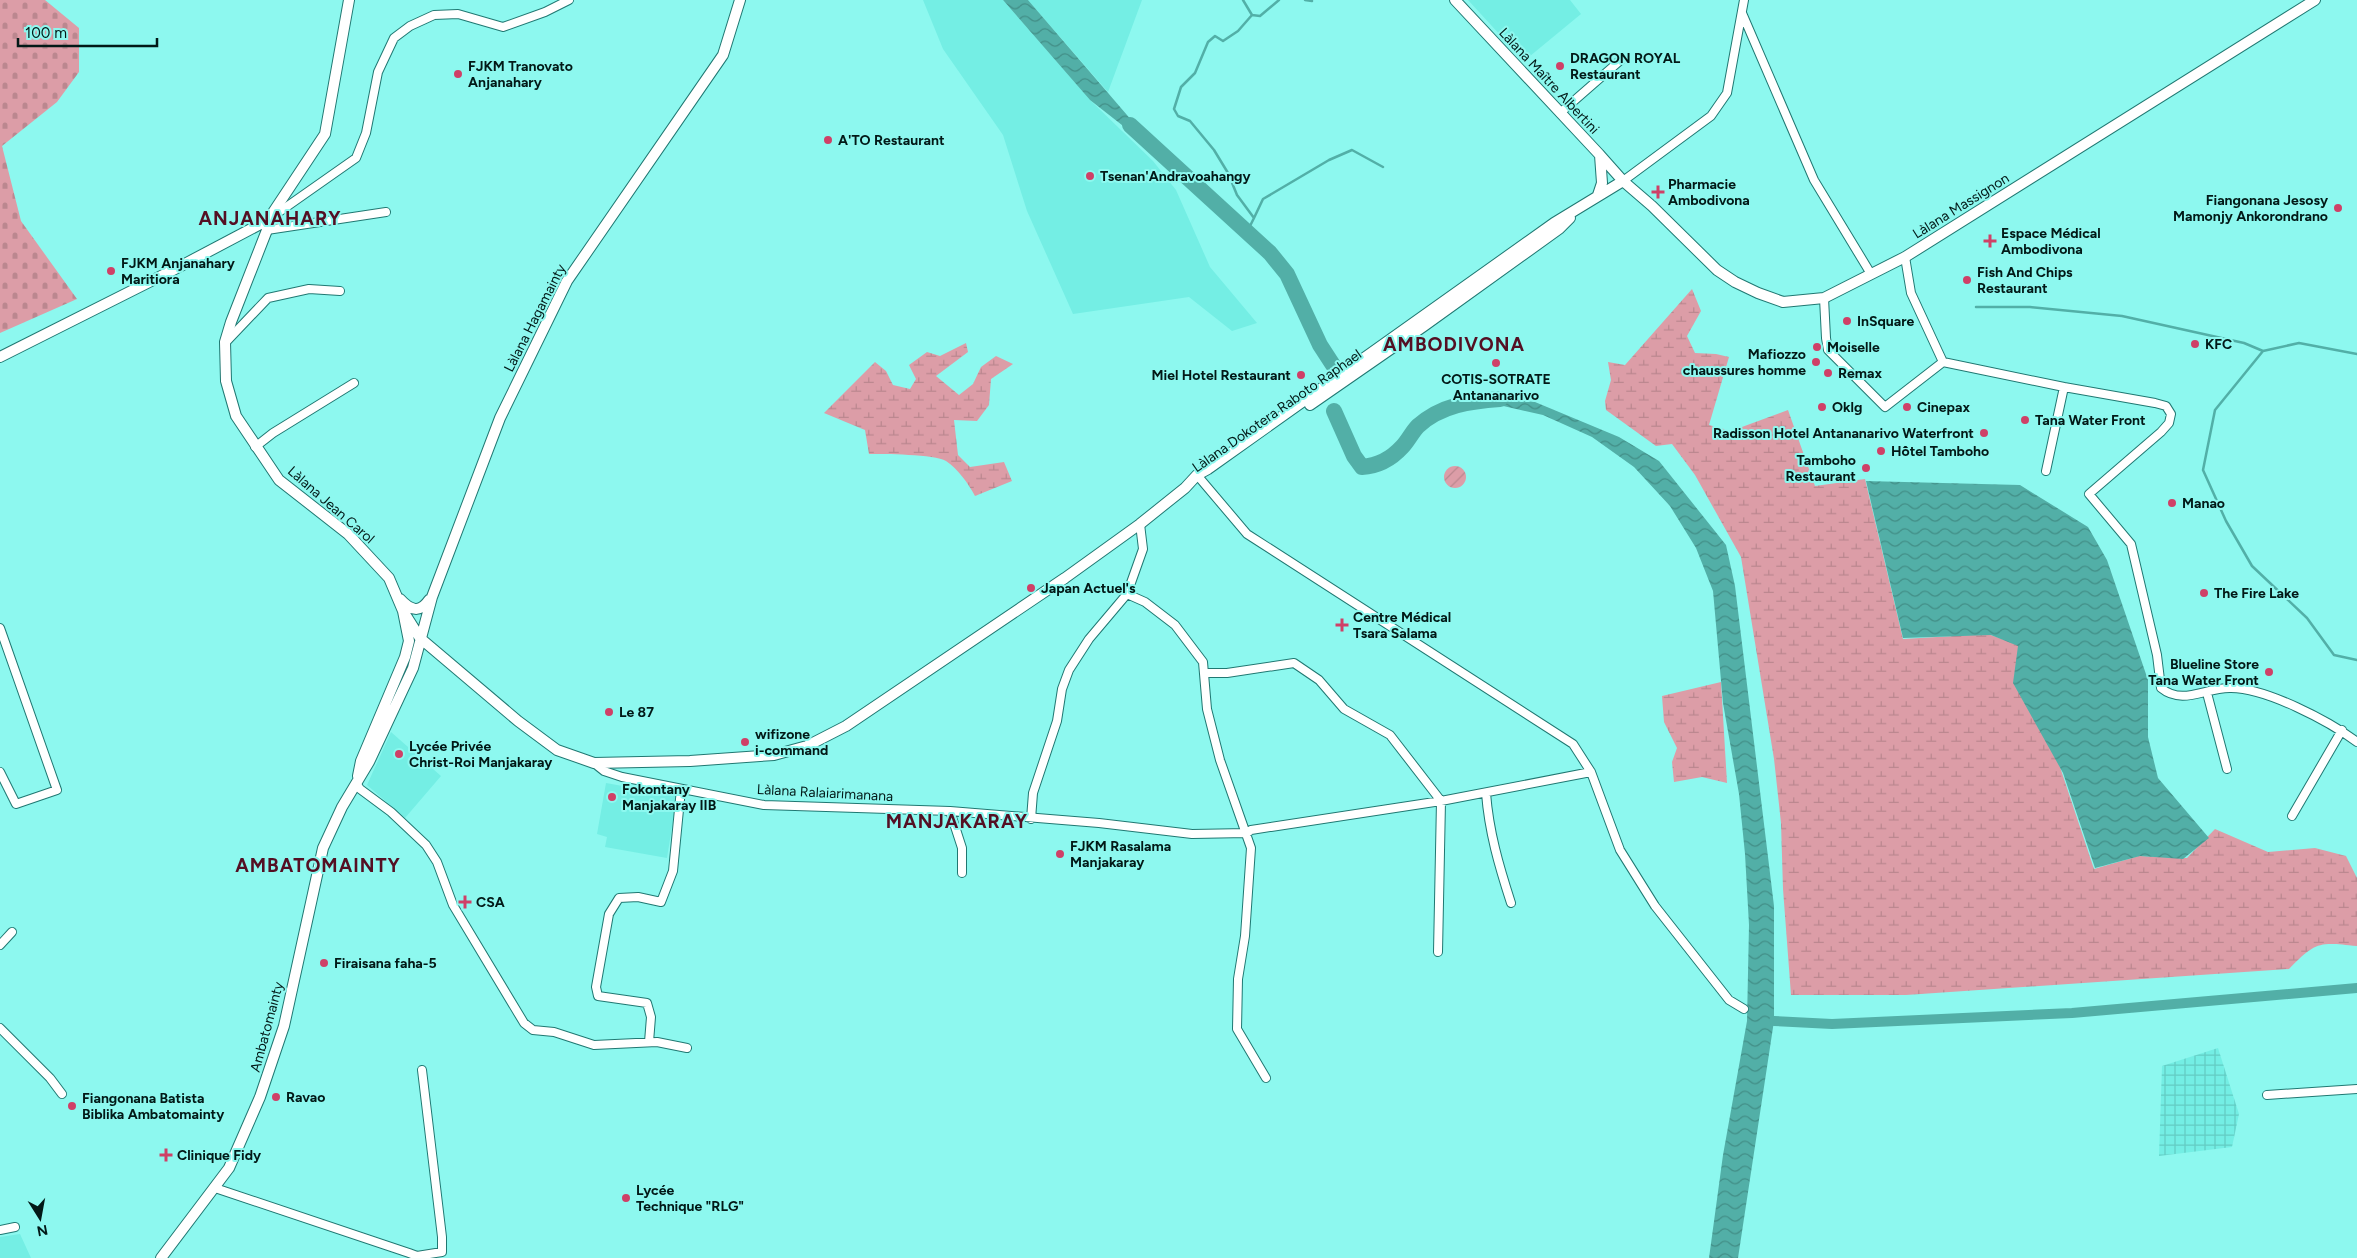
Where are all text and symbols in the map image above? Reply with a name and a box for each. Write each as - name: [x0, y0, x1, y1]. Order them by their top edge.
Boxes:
- scale bar: [18, 15, 156, 47]
- text: 100 m: [25, 24, 67, 42]
- street label: Làlana Maître Albertini: [1495, 24, 1603, 138]
- place label: DRAGON ROYAL Restaurant: [1570, 50, 1681, 83]
- place label: FJKM Tranovato Anjanahary: [468, 58, 573, 91]
- marker: DRAGON ROYAL Restaurant: [1554, 60, 1566, 72]
- marker: FJKM Tranovato Anjanahary: [452, 68, 464, 80]
- place label: A'TO Restaurant: [838, 132, 945, 149]
- marker: A'TO Restaurant: [822, 134, 834, 146]
- place label: Tsenan'Andravoahangy: [1100, 168, 1252, 185]
- street label: Làlana Massignon: [1910, 169, 2012, 242]
- marker: Tsenan'Andravoahangy: [1084, 170, 1096, 182]
- place label: Pharmacie Ambodivona: [1668, 176, 1750, 209]
- marker: Pharmacie Ambodivona: [1652, 186, 1664, 198]
- place label: Fiangonana Jesosy Mamonjy Ankorondrano: [2173, 192, 2329, 225]
- marker: Fiangonana Jesosy Mamonjy Ankorondrano: [2332, 202, 2344, 214]
- district label: ANJANAHARY: [199, 207, 341, 230]
- place label: Espace Médical Ambodivona: [2001, 225, 2101, 258]
- marker: Espace Médical Ambodivona: [1983, 234, 1997, 248]
- place label: FJKM Anjanahary Maritiora: [121, 255, 236, 288]
- street label: Làlana Hagamainty: [500, 261, 570, 375]
- place label: Fish And Chips Restaurant: [1977, 264, 2073, 297]
- marker: FJKM Anjanahary Maritiora: [105, 265, 117, 277]
- marker: Fish And Chips Restaurant: [1961, 274, 1973, 286]
- place label: InSquare: [1857, 313, 1915, 330]
- marker: InSquare: [1841, 315, 1853, 327]
- district label: AMBODIVONA: [1383, 333, 1525, 356]
- place label: KFC: [2205, 336, 2232, 353]
- marker: KFC: [2189, 338, 2201, 350]
- place label: Moiselle: [1827, 339, 1880, 356]
- marker: Moiselle: [1811, 341, 1823, 353]
- street label: Làlana Dokotera Raboto Raphael: [1189, 346, 1365, 476]
- place label: Mafiozzo chaussures homme: [1683, 346, 1806, 379]
- marker: Mafiozzo chaussures homme: [1810, 356, 1822, 368]
- marker: COTIS-SOTRATE Antananarivo: [1490, 357, 1502, 369]
- place label: Remax: [1838, 365, 1882, 382]
- place label: Miel Hotel Restaurant: [1152, 367, 1291, 384]
- marker: Remax: [1822, 367, 1834, 379]
- marker: Miel Hotel Restaurant: [1295, 369, 1307, 381]
- place label: COTIS-SOTRATE Antananarivo: [1441, 371, 1551, 404]
- place label: Oklg: [1832, 399, 1862, 416]
- place label: Cinepax: [1917, 399, 1970, 416]
- marker: Oklg: [1816, 401, 1828, 413]
- marker: Cinepax: [1901, 401, 1913, 413]
- place label: Tana Water Front: [2035, 412, 2146, 429]
- marker: Tana Water Front: [2019, 414, 2031, 426]
- place label: Radisson Hotel Antananarivo Waterfront: [1713, 425, 1974, 442]
- marker: Radisson Hotel Antananarivo Waterfront: [1978, 427, 1990, 439]
- place label: Hôtel Tamboho: [1891, 443, 1989, 460]
- marker: Hôtel Tamboho: [1875, 445, 1887, 457]
- place label: Tamboho Restaurant: [1785, 452, 1856, 485]
- marker: Tamboho Restaurant: [1860, 462, 1872, 474]
- street label: Làlana Jean Carol: [284, 463, 378, 547]
- place label: Manao: [2182, 495, 2225, 512]
- marker: Manao: [2166, 497, 2178, 509]
- place label: Japan Actuel's: [1041, 580, 1136, 597]
- marker: Japan Actuel's: [1025, 582, 1037, 594]
- place label: The Fire Lake: [2214, 585, 2299, 602]
- marker: The Fire Lake: [2198, 587, 2210, 599]
- place label: Centre Médical Tsara Salama: [1353, 609, 1451, 642]
- marker: Centre Médical Tsara Salama: [1335, 618, 1349, 632]
- place label: Blueline Store Tana Water Front: [2148, 656, 2259, 689]
- marker: Blueline Store Tana Water Front: [2263, 666, 2275, 678]
- place label: Le 87: [619, 704, 654, 721]
- marker: Le 87: [603, 706, 615, 718]
- place label: wifizone i-command: [755, 726, 828, 759]
- marker: wifizone i-command: [739, 736, 751, 748]
- place label: Lycée Privée Christ-Roi Manjakaray: [409, 738, 553, 771]
- marker: Lycée Privée Christ-Roi Manjakaray: [393, 748, 405, 760]
- place label: Fokontany Manjakaray IIB: [622, 781, 717, 814]
- street label: Làlana Ralaiarimanana: [756, 781, 894, 805]
- marker: Fokontany Manjakaray IIB: [606, 791, 618, 803]
- district label: MANJAKARAY: [886, 810, 1028, 833]
- place label: FJKM Rasalama Manjakaray: [1070, 838, 1171, 871]
- marker: FJKM Rasalama Manjakaray: [1054, 848, 1066, 860]
- district label: AMBATOMAINTY: [235, 854, 401, 877]
- place label: CSA: [476, 894, 505, 911]
- marker: CSA: [458, 895, 472, 909]
- place label: Firaisana faha-5: [334, 955, 437, 972]
- marker: Firaisana faha-5: [318, 957, 330, 969]
- street label: Ambatomainty: [247, 979, 287, 1074]
- place label: Ravao: [286, 1089, 325, 1106]
- place label: Fiangonana Batista Biblika Ambatomainty: [82, 1090, 225, 1123]
- marker: Ravao: [270, 1091, 282, 1103]
- marker: Fiangonana Batista Biblika Ambatomainty: [66, 1100, 78, 1112]
- place label: Clinique Fidy: [177, 1147, 262, 1164]
- marker: Clinique Fidy: [159, 1148, 173, 1162]
- place label: Lycée Technique "RLG": [636, 1182, 744, 1215]
- marker: Lycée Technique "RLG": [620, 1192, 632, 1204]
- north arrow: [15, 1193, 65, 1243]
- text: N: [35, 1221, 49, 1240]

